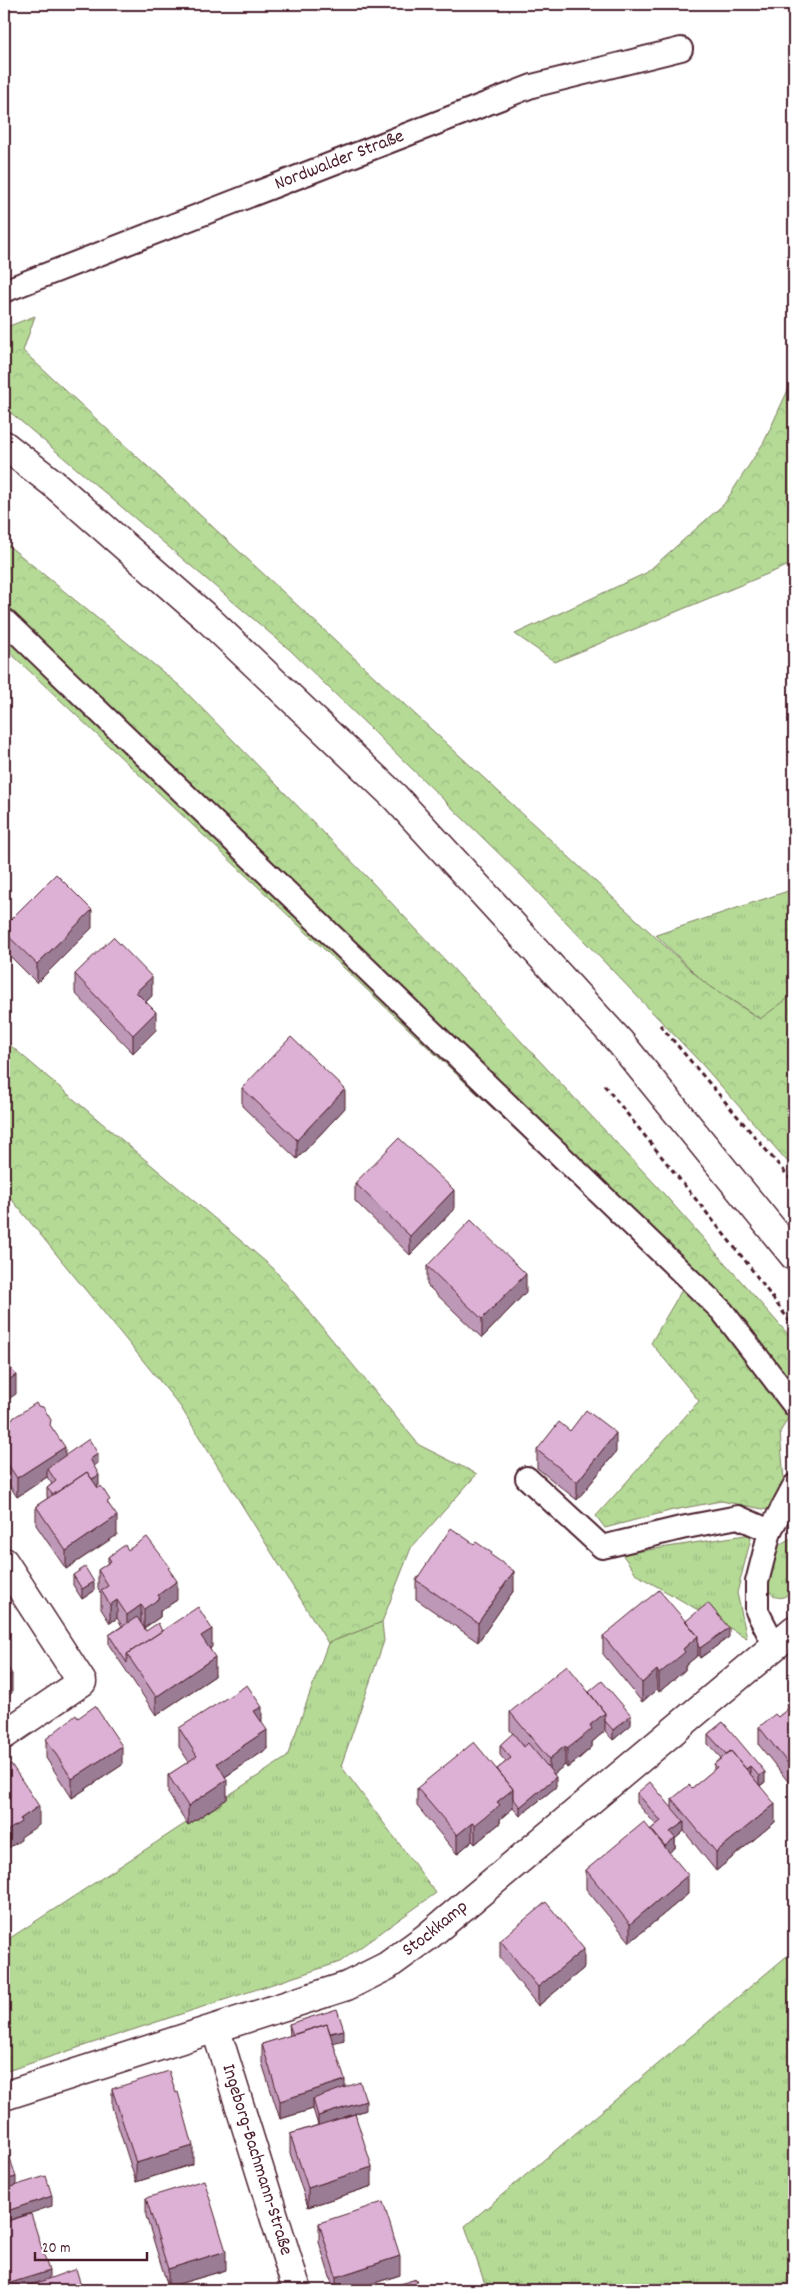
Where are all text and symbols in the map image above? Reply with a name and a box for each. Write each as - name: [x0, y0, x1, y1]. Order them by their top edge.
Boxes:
- street label: Nordwalder Straße: [271, 123, 408, 198]
- street label: Stockkamp: [397, 1894, 474, 1964]
- street label: Ingeborg-Bachmann-Straße: [214, 2061, 299, 2259]
- scale bar: [35, 2229, 148, 2261]
- text: 20 m: [42, 2238, 70, 2260]

